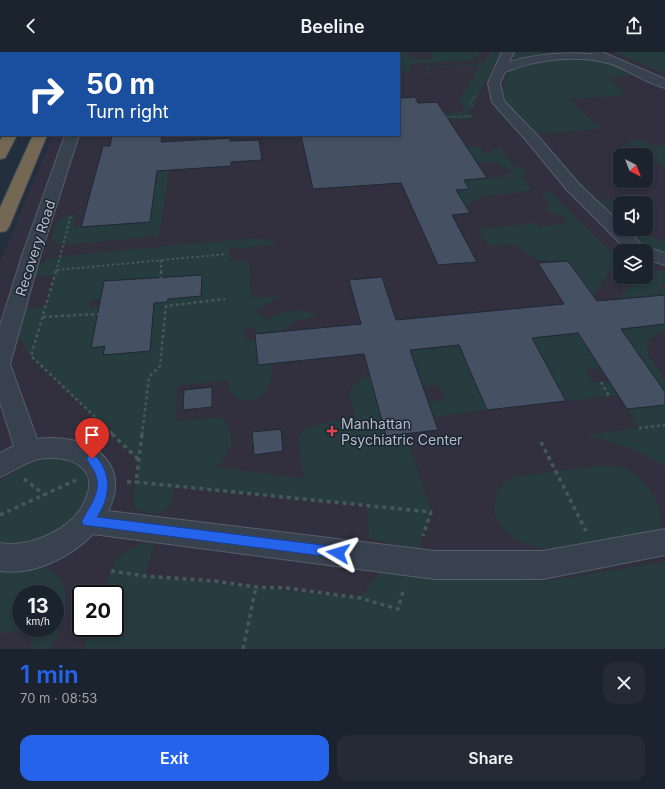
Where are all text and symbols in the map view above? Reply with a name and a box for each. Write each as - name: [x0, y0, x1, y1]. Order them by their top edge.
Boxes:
- icon: back: [20, 15, 42, 37]
- icon: share: [623, 15, 645, 37]
- text: Beeline: [300, 16, 365, 37]
- text: 50 m: [86, 67, 155, 101]
- icon: right: [20, 68, 72, 120]
- text: Turn right: [86, 101, 169, 122]
- north arrow: [613, 148, 653, 188]
- map controls: [613, 148, 653, 284]
- button: sound: [613, 196, 653, 236]
- street label: Recovery Road: [11, 198, 59, 298]
- button: layers: [613, 244, 653, 284]
- place label: Manhattan Psychiatric Center: [341, 415, 462, 448]
- pin: [75, 418, 109, 459]
- icon: arrive: [81, 424, 103, 446]
- marker: Manhattan Psychiatric Center: [326, 425, 338, 437]
- position arrow: [317, 532, 359, 574]
- speed limit sign: 20: [72, 585, 124, 637]
- text: 13: [27, 594, 49, 618]
- text: km/h: [26, 615, 50, 627]
- text: 1 min: [20, 660, 79, 689]
- button: close: [603, 662, 645, 704]
- text: 70 m · 08:53: [20, 690, 97, 706]
- button: Exit: [20, 735, 329, 781]
- button: Share: [337, 735, 645, 781]

